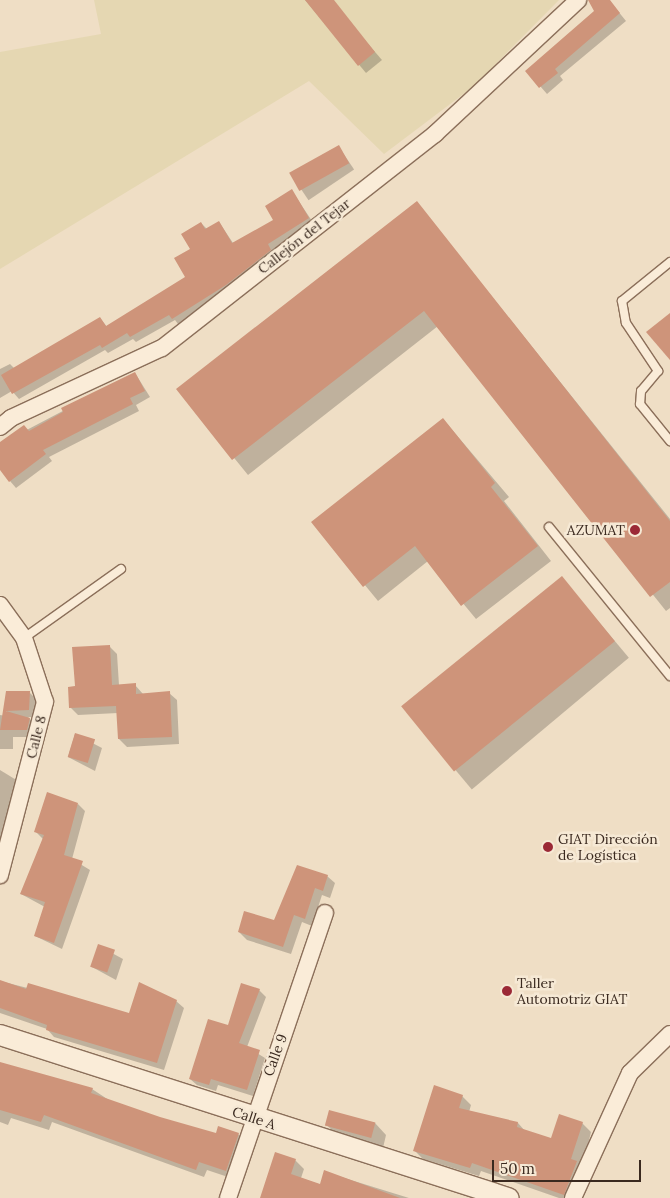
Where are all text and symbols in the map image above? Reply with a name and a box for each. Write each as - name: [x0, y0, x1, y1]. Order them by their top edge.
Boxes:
- street label: Callejón del Tejar: [255, 195, 353, 277]
- place label: AZUMAT: [567, 522, 625, 538]
- marker: AZUMAT: [629, 524, 641, 536]
- street label: Calle 8: [23, 714, 49, 760]
- place label: GIAT Dirección de Logística: [558, 831, 658, 864]
- marker: GIAT Dirección de Logística: [542, 841, 554, 853]
- place label: Taller Automotriz GIAT: [517, 975, 627, 1008]
- marker: Taller Automotriz GIAT: [501, 985, 513, 997]
- street label: Calle 9: [260, 1031, 290, 1079]
- street label: Calle A: [230, 1103, 278, 1133]
- scale bar: [495, 1150, 644, 1182]
- text: 50 m: [500, 1159, 535, 1178]

